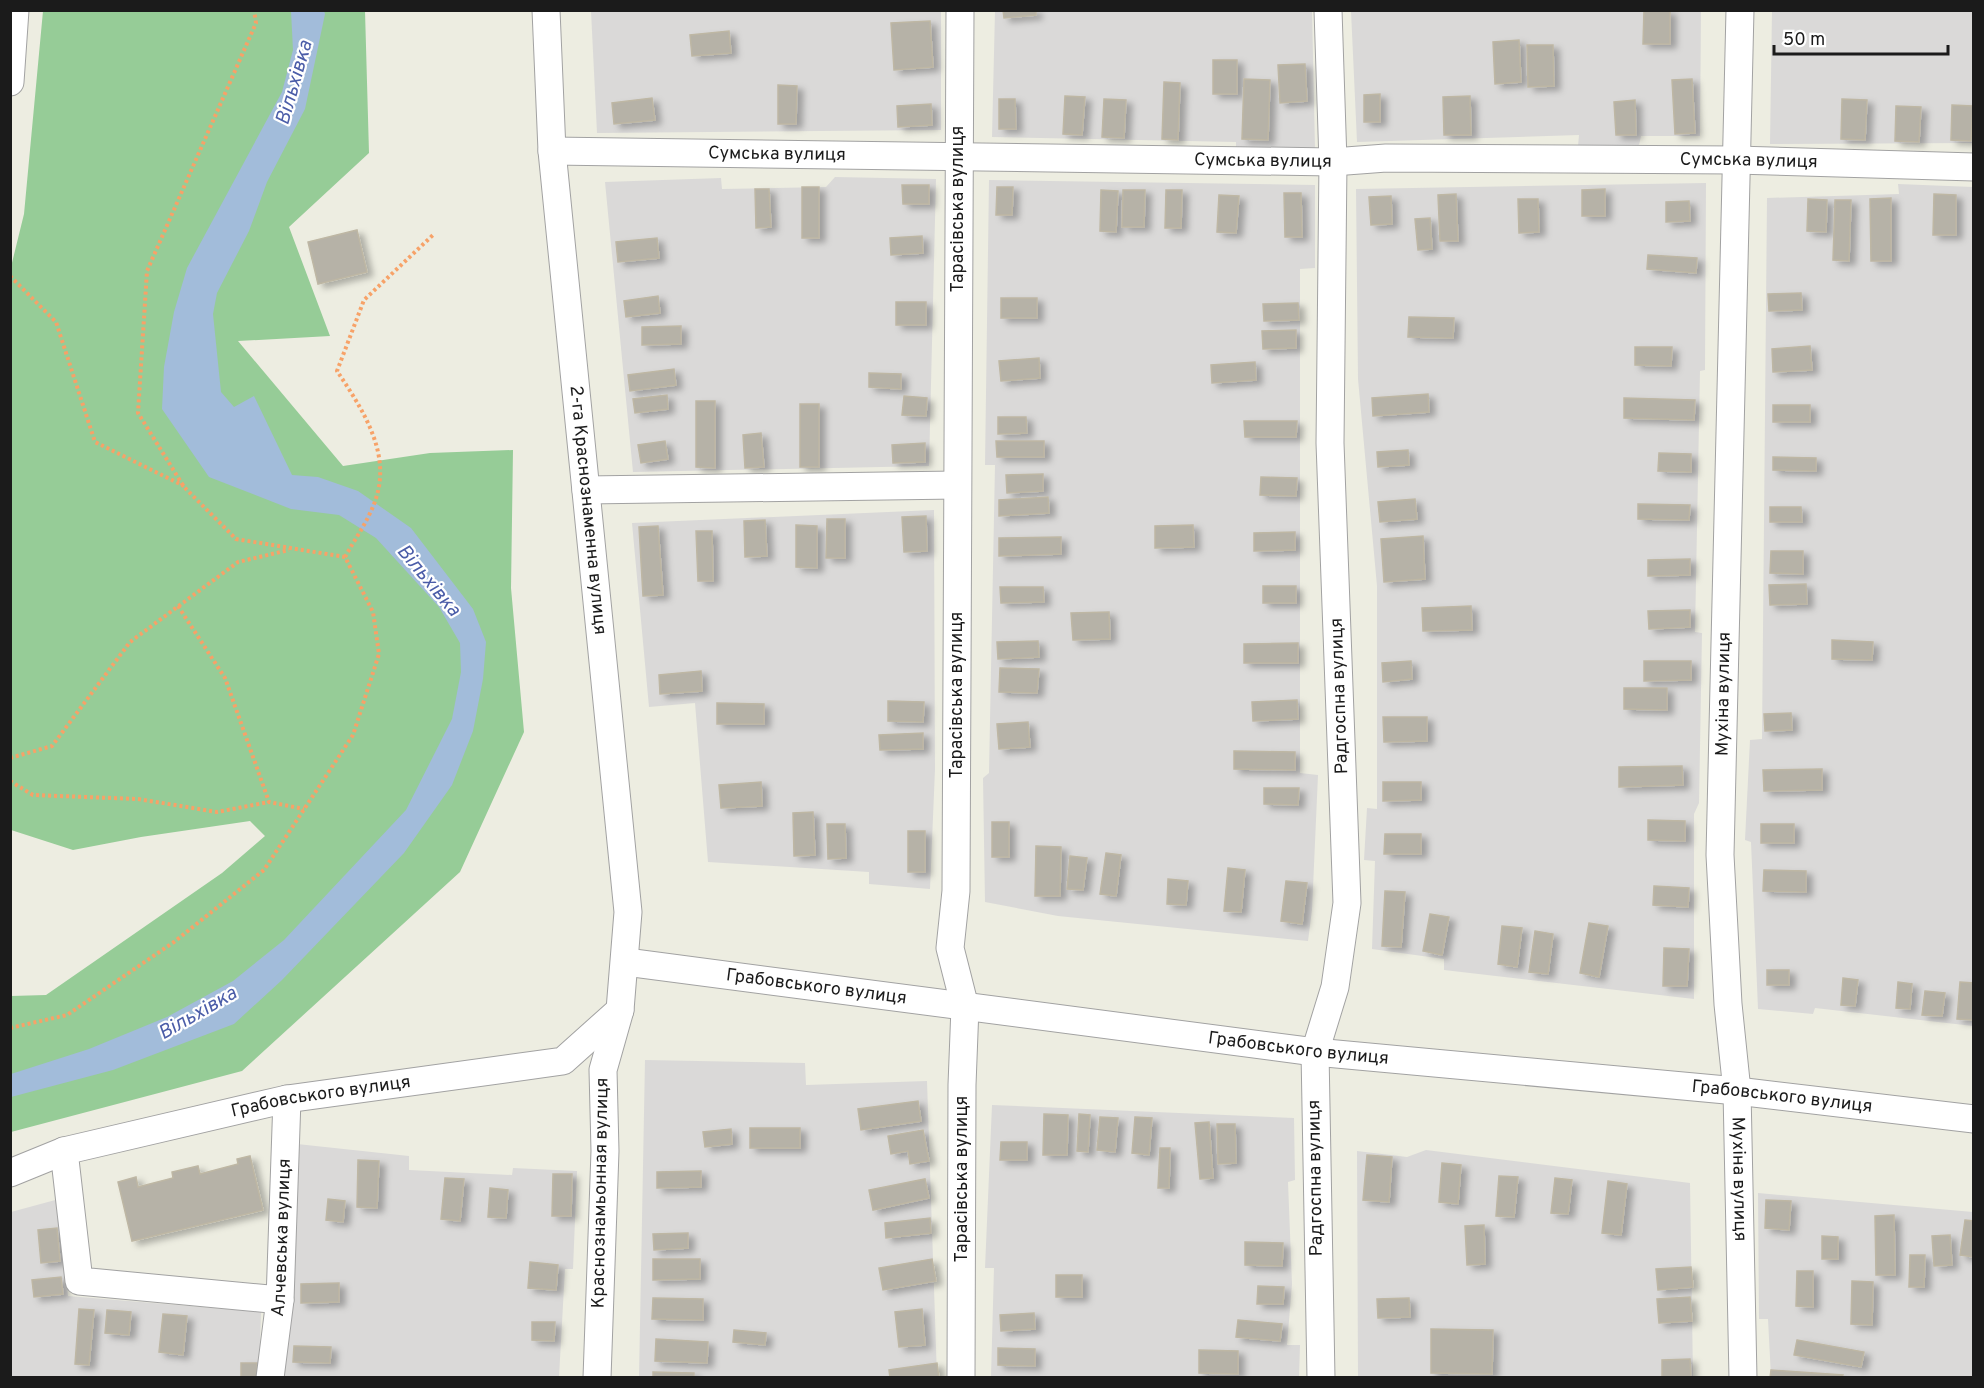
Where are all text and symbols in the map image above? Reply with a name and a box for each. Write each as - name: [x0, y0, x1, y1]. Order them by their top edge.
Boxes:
- scale bar: [1774, 18, 1948, 56]
- text: 50 m: [1783, 29, 1825, 52]
- water label: Вільхівка: [271, 37, 320, 128]
- street label: Тарасівська вулиця: [947, 126, 970, 292]
- street label: Сумська вулиця: [708, 142, 846, 167]
- street label: Сумська вулиця: [1680, 148, 1818, 174]
- street label: Сумська вулиця: [1194, 149, 1332, 173]
- street label: 2-га Краснознаменна вулиця: [564, 384, 612, 636]
- water label: Вільхівка: [390, 539, 466, 623]
- street label: Тарасівська вулиця: [946, 612, 969, 778]
- street label: Радгоспна вулиця: [1326, 617, 1354, 775]
- street label: Мухіна вулиця: [1711, 632, 1737, 756]
- street label: Грабовського вулиця: [725, 964, 908, 1010]
- water label: Вільхівка: [154, 981, 243, 1047]
- street label: Грабовського вулиця: [1207, 1027, 1390, 1070]
- street label: Грабовського вулиця: [229, 1071, 412, 1123]
- street label: Грабовського вулиця: [1691, 1075, 1874, 1118]
- street label: Краснознамьонная вулиця: [587, 1077, 615, 1309]
- street label: Тарасівська вулиця: [951, 1096, 974, 1262]
- street label: Радгоспна вулиця: [1303, 1100, 1329, 1256]
- street label: Мухіна вулиця: [1726, 1117, 1752, 1242]
- street label: Алчевська вулиця: [266, 1158, 296, 1318]

